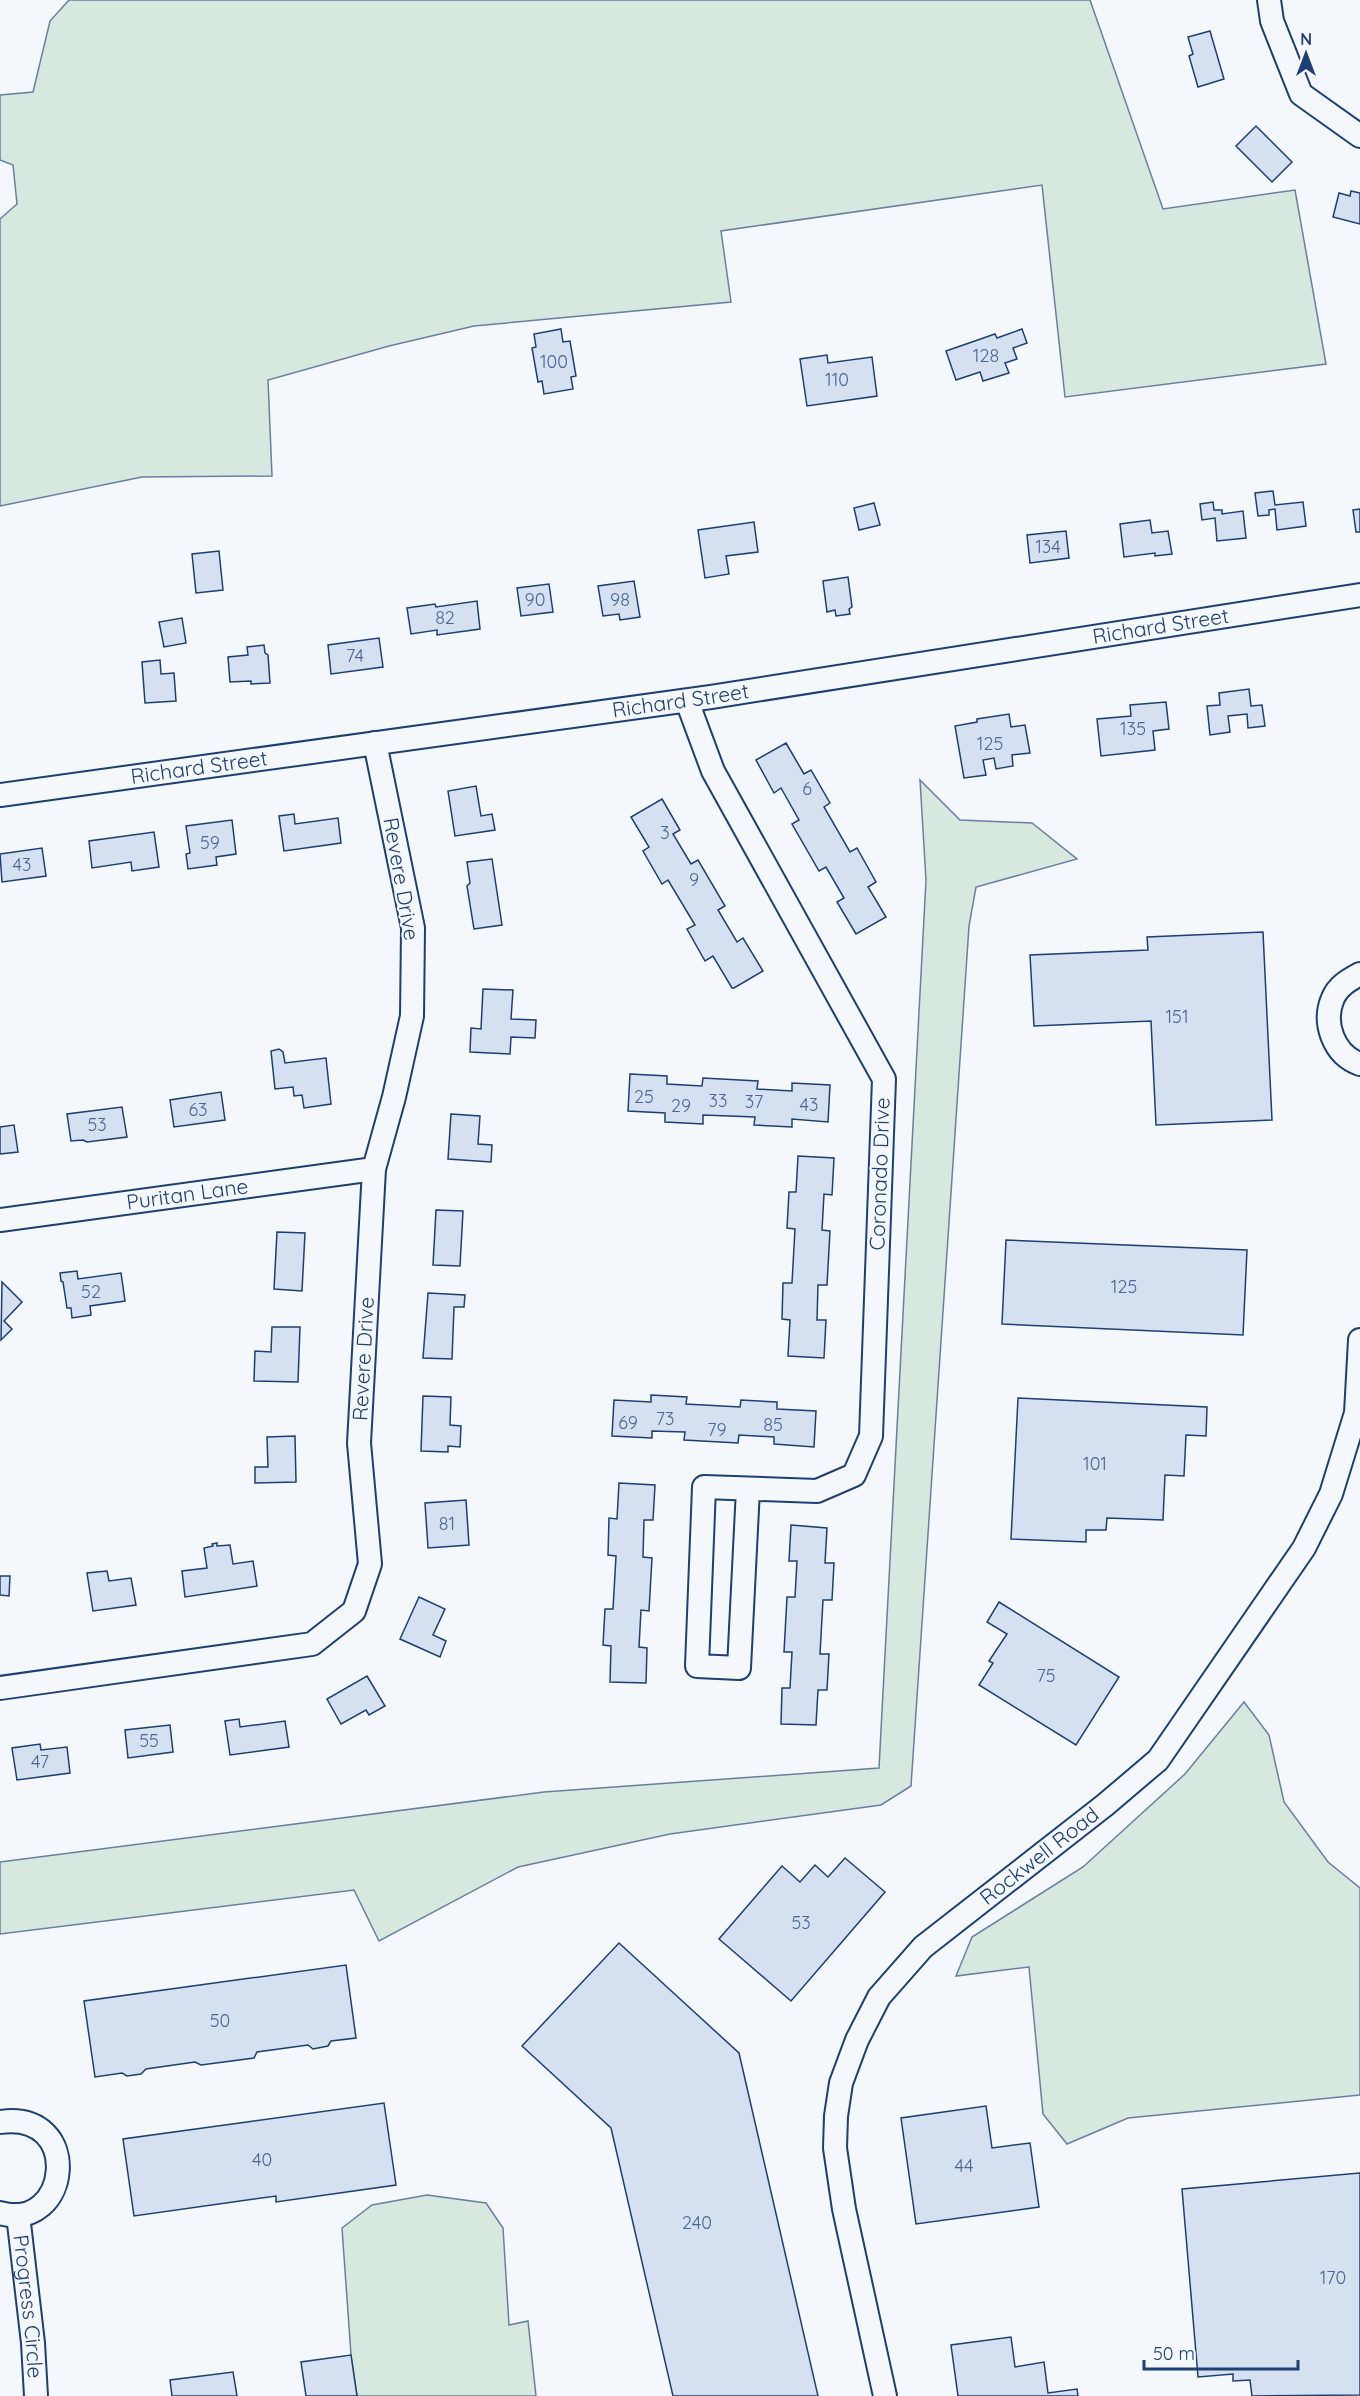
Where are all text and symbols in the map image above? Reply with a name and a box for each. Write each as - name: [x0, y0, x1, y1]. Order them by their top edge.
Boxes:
- north arrow: [1276, 24, 1336, 84]
- text: N: [1300, 29, 1312, 49]
- house number: 128: [973, 344, 999, 367]
- house number: 100: [540, 350, 568, 373]
- house number: 110: [825, 368, 849, 391]
- house number: 134: [1035, 535, 1061, 558]
- house number: 90: [525, 588, 545, 611]
- house number: 98: [610, 588, 630, 611]
- street label: Richard Street: [1091, 602, 1231, 649]
- house number: 82: [435, 606, 455, 629]
- house number: 74: [346, 644, 364, 667]
- street label: Richard Street: [610, 677, 751, 722]
- house number: 135: [1120, 717, 1146, 740]
- house number: 125: [977, 732, 1003, 755]
- street label: Richard Street: [129, 744, 269, 789]
- house number: 6: [802, 777, 812, 800]
- street label: Revere Drive: [378, 815, 426, 942]
- house number: 3: [660, 821, 670, 844]
- house number: 59: [200, 831, 220, 854]
- house number: 43: [13, 853, 31, 876]
- house number: 9: [689, 868, 699, 891]
- house number: 151: [1165, 1005, 1189, 1028]
- house number: 25: [634, 1085, 654, 1108]
- house number: 33: [709, 1089, 727, 1112]
- house number: 37: [745, 1090, 763, 1113]
- house number: 43: [800, 1093, 818, 1116]
- house number: 29: [671, 1094, 691, 1117]
- street label: Coronado Drive: [863, 1097, 895, 1251]
- house number: 63: [188, 1098, 208, 1121]
- house number: 53: [87, 1113, 107, 1136]
- street label: Puritan Lane: [125, 1172, 250, 1215]
- house number: 125: [1111, 1275, 1137, 1298]
- house number: 52: [81, 1280, 101, 1303]
- street label: Revere Drive: [346, 1296, 379, 1422]
- house number: 73: [656, 1407, 674, 1430]
- house number: 69: [618, 1411, 638, 1434]
- house number: 85: [763, 1413, 783, 1436]
- house number: 79: [707, 1418, 727, 1441]
- house number: 101: [1083, 1452, 1107, 1475]
- house number: 81: [439, 1512, 455, 1535]
- house number: 75: [1036, 1664, 1056, 1687]
- house number: 55: [139, 1729, 159, 1752]
- house number: 47: [31, 1750, 49, 1773]
- street label: Rockwell Road: [974, 1801, 1104, 1910]
- house number: 53: [791, 1911, 811, 1934]
- house number: 50: [210, 2009, 230, 2032]
- house number: 40: [252, 2148, 272, 2171]
- house number: 44: [955, 2154, 973, 2177]
- house number: 240: [682, 2211, 712, 2234]
- street label: Progress Circle: [8, 2233, 49, 2379]
- house number: 170: [1320, 2266, 1346, 2289]
- scale bar: [1144, 2333, 1298, 2371]
- text: 50 m: [1153, 2342, 1195, 2365]

